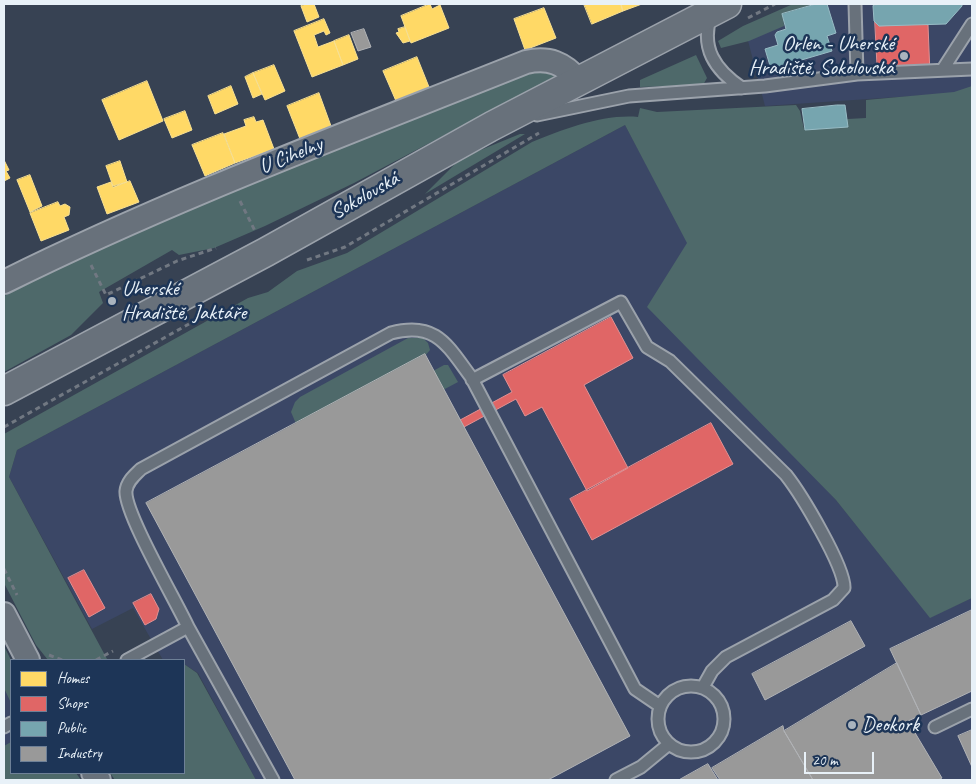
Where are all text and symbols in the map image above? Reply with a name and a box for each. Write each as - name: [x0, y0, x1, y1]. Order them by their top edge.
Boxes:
- place label: Orlen - Uherské Hradiště, Sokolovská: [749, 31, 894, 81]
- marker: Orlen - Uherské Hradiště, Sokolovská: [898, 50, 910, 62]
- street label: U Cihelny: [256, 132, 326, 180]
- street label: Sokolovská: [326, 166, 404, 226]
- place label: Uherské Hradiště, Jaktáře: [122, 276, 246, 326]
- marker: Uherské Hradiště, Jaktáře: [106, 295, 118, 307]
- legend: [10, 659, 185, 774]
- text: Homes: [57, 669, 89, 688]
- text: Shops: [57, 694, 88, 713]
- place label: Deokork: [862, 712, 919, 738]
- text: Public: [57, 719, 86, 738]
- marker: Deokork: [846, 719, 858, 731]
- scale bar: [806, 742, 876, 774]
- text: Industry: [57, 744, 102, 763]
- text: 20 m: [812, 751, 838, 770]

